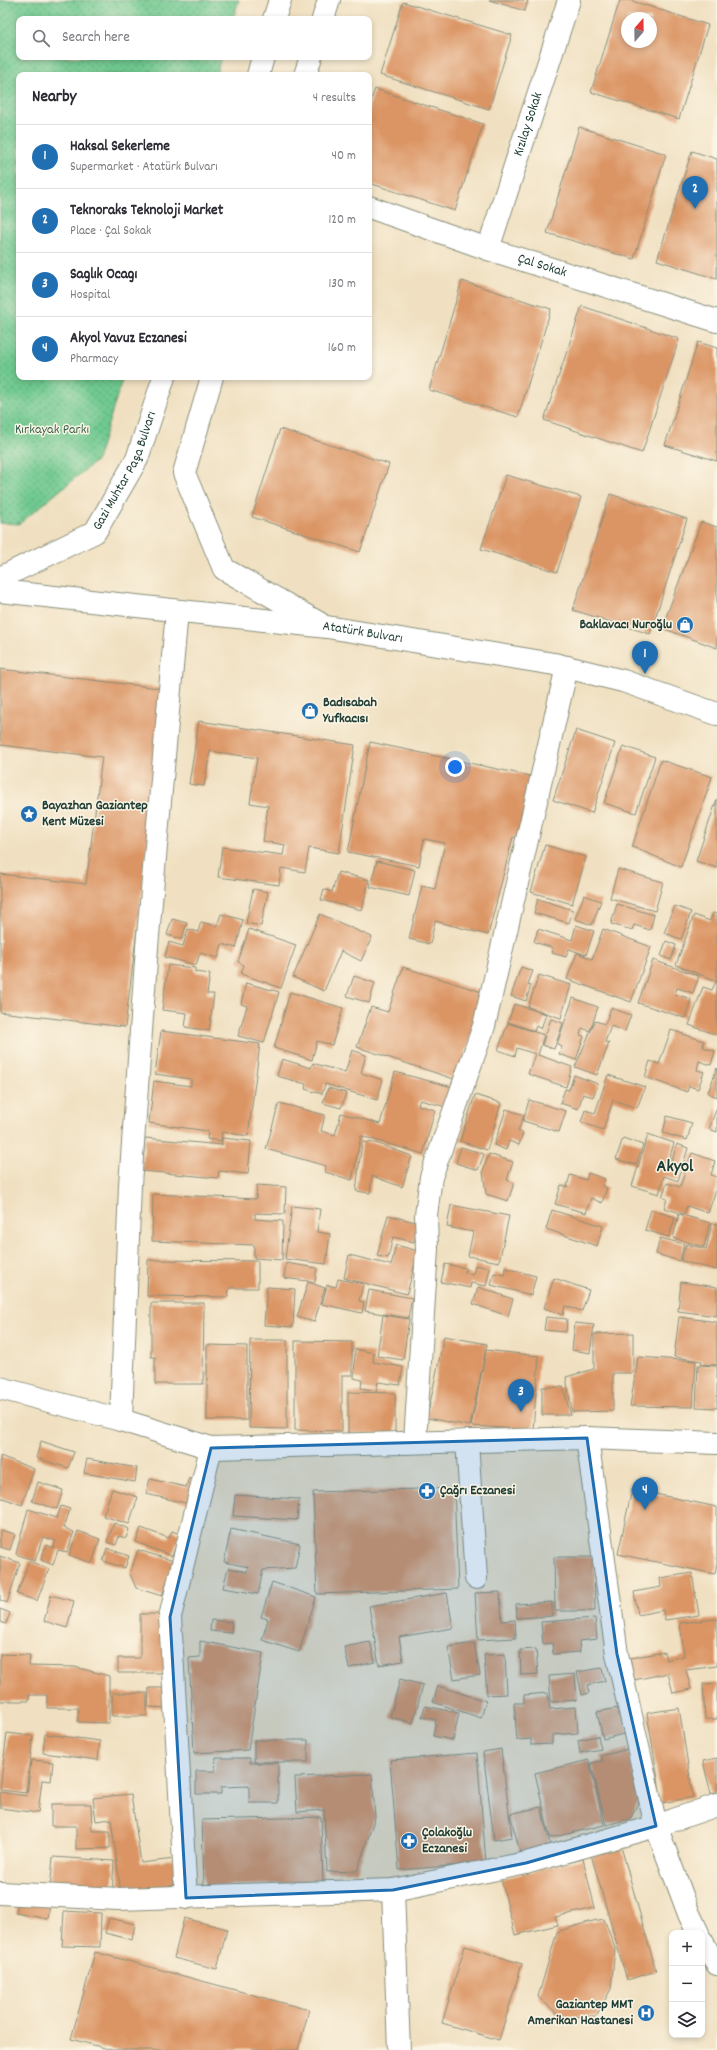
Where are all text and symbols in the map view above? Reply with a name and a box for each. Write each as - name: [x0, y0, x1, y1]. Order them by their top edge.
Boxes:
- north arrow: [621, 12, 657, 48]
- search box: [16, 16, 372, 60]
- icon: search: [30, 27, 52, 49]
- text: Search here: [62, 27, 130, 49]
- text: Nearby: [32, 86, 76, 110]
- text: 4 results: [313, 89, 356, 108]
- street label: Kızılay Sokak: [509, 90, 548, 159]
- text: Haksal Sekerleme: [70, 136, 170, 158]
- text: 1: [44, 147, 46, 166]
- text: 40 m: [332, 147, 356, 166]
- text: Supermarket · Atatürk Bulvarı: [70, 158, 218, 177]
- pin: 2: [682, 176, 708, 209]
- text: Teknoraks Teknoloji Market: [70, 200, 223, 222]
- text: 2: [42, 211, 48, 230]
- text: 120 m: [328, 211, 356, 230]
- text: Place · Çal Sokak: [70, 222, 151, 241]
- street label: Çal Sokak: [515, 249, 569, 283]
- text: Saglık Ocagı: [70, 264, 137, 286]
- text: 3: [42, 275, 48, 294]
- text: 130 m: [328, 275, 356, 294]
- text: Hospital: [70, 286, 110, 305]
- text: Akyol Yavuz Eczanesi: [70, 328, 187, 350]
- text: 4: [42, 339, 48, 358]
- text: 160 m: [328, 339, 356, 358]
- text: Pharmacy: [70, 350, 118, 369]
- street label: Gazi Muhtar Paşa Bulvarı: [88, 409, 162, 534]
- park label: Kırkayak Parkı: [15, 420, 89, 440]
- place label: Baklavacı Nuroğlu: [579, 615, 672, 635]
- shop icon: Baklavacı Nuroğlu: [675, 615, 695, 635]
- street label: Atatürk Bulvarı: [321, 617, 404, 649]
- pin: 1: [632, 641, 658, 674]
- place label: Badısabah Yufkacısı: [322, 693, 377, 729]
- shop icon: Badısabah Yufkacısı: [300, 701, 320, 721]
- your location: [445, 757, 465, 777]
- place label: Bayazhan Gaziantep Kent Müzesi: [42, 796, 148, 832]
- place icon: Bayazhan Gaziantep Kent Müzesi: [19, 804, 39, 824]
- district label: Akyol: [657, 1155, 694, 1180]
- pin: 3: [508, 1379, 534, 1412]
- pin: 4: [632, 1477, 658, 1510]
- pharmacy icon: Çağrı Eczanesi: [417, 1481, 437, 1501]
- place label: Çağrı Eczanesi: [440, 1481, 516, 1501]
- place label: Çolakoğlu Eczanesi: [422, 1823, 472, 1859]
- pharmacy icon: Çolakoğlu Eczanesi: [399, 1831, 419, 1851]
- map controls: [669, 1930, 705, 2038]
- button: +: [669, 1930, 705, 1966]
- button: −: [669, 1966, 705, 2002]
- place label: Gaziantep MMT Amerikan Hastanesi: [527, 1995, 633, 2031]
- button: layers: [669, 2002, 705, 2038]
- hospital icon: Gaziantep MMT Amerikan Hastanesi: [636, 2003, 656, 2023]

